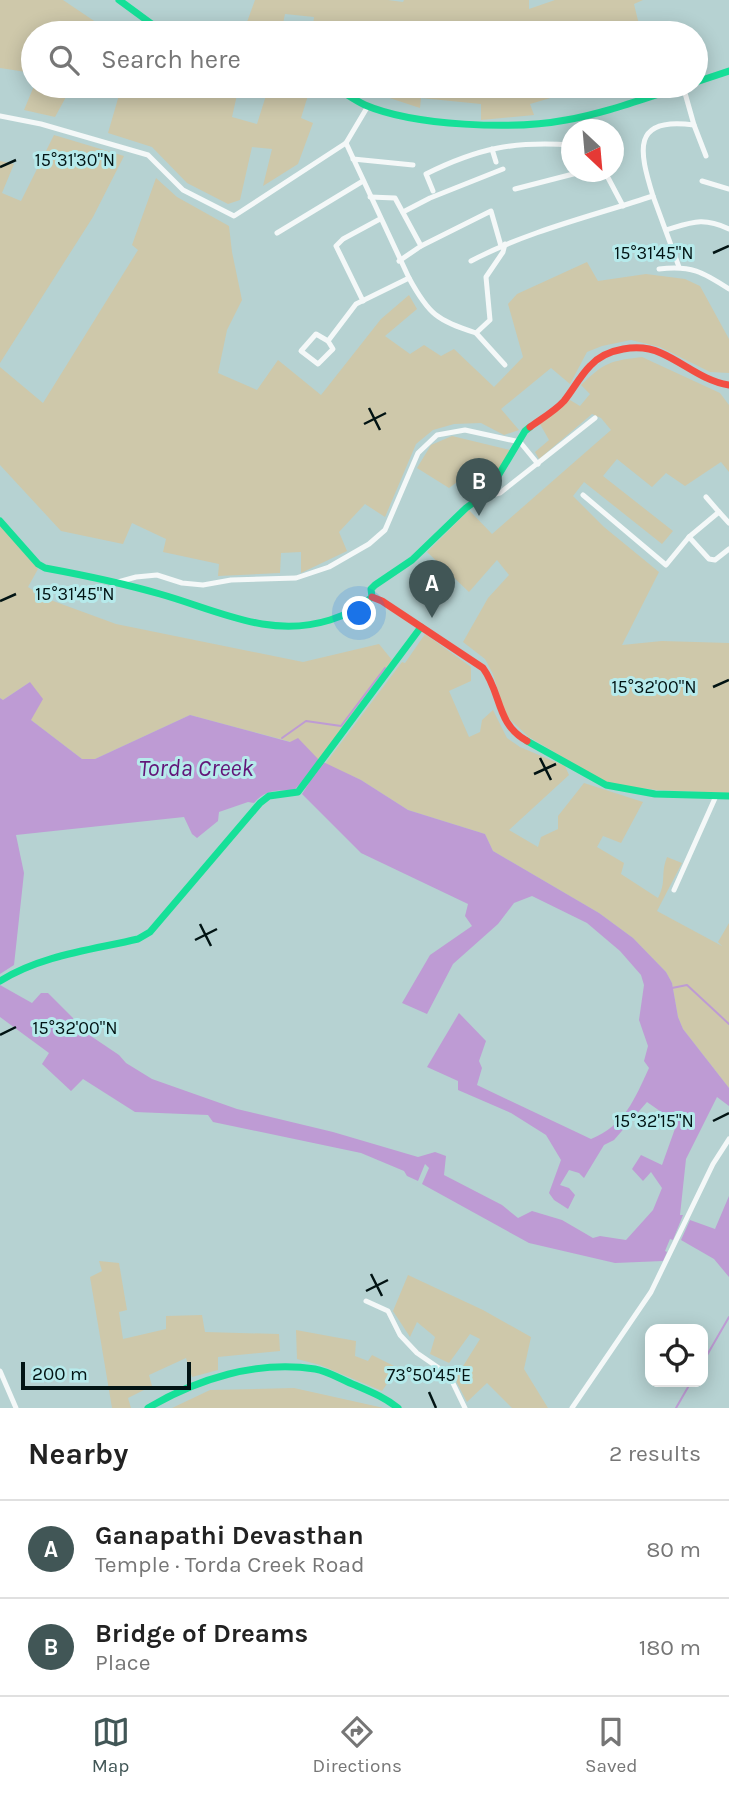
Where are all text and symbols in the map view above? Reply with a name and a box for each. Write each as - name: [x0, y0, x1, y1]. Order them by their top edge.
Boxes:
- search box: [21, 21, 708, 98]
- icon: search: [45, 41, 83, 79]
- text: Search here: [101, 44, 241, 75]
- north arrow: [561, 119, 624, 182]
- text: 15°31'30"N: [35, 149, 115, 171]
- text: 15°31'45"N: [614, 242, 694, 264]
- pin: B: [456, 458, 502, 516]
- pin: A: [409, 560, 455, 618]
- text: 15°31'45"N: [35, 583, 115, 605]
- your location: [342, 596, 376, 630]
- text: 15°32'00"N: [612, 676, 696, 698]
- water label: Torda Creek: [138, 754, 254, 782]
- text: 15°32'00"N: [33, 1017, 117, 1039]
- text: 15°32'15"N: [614, 1110, 694, 1132]
- map controls: [645, 1324, 708, 1387]
- button: locate: [645, 1324, 708, 1387]
- scale bar: [21, 1359, 191, 1391]
- text: 200 m: [32, 1363, 88, 1385]
- text: 73°50'45"E: [387, 1364, 471, 1386]
- text: Nearby: [28, 1436, 128, 1472]
- text: 2 results: [609, 1440, 701, 1467]
- text: Ganapathi Devasthan: [95, 1520, 364, 1551]
- text: A: [44, 1536, 58, 1563]
- text: 80 m: [646, 1536, 701, 1563]
- text: Temple · Torda Creek Road: [95, 1551, 365, 1578]
- text: Bridge of Dreams: [95, 1618, 308, 1649]
- text: B: [44, 1634, 58, 1661]
- text: 180 m: [639, 1634, 701, 1661]
- text: Place: [95, 1649, 151, 1676]
- tab: Map: [92, 1713, 130, 1777]
- tab: Directions: [313, 1713, 402, 1777]
- tab: Saved: [585, 1713, 637, 1777]

